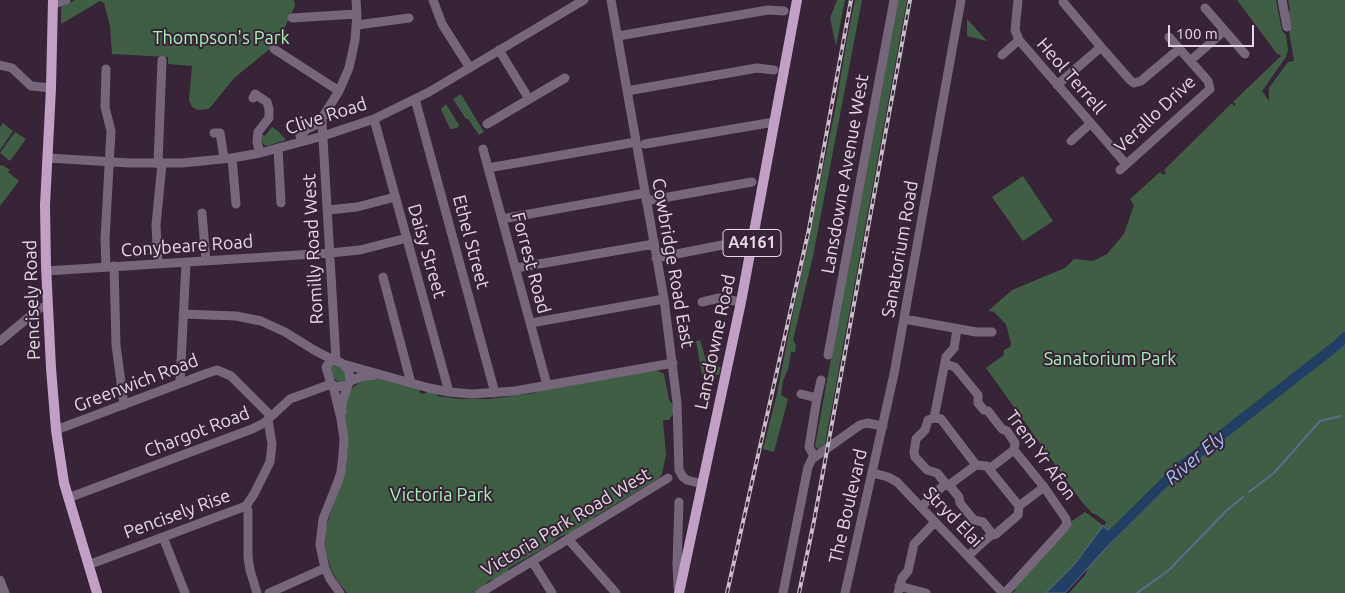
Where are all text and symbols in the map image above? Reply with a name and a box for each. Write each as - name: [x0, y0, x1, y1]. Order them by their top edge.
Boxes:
- scale bar: [1170, 15, 1256, 47]
- text: 100 m: [1176, 25, 1218, 42]
- park label: Thompson's Park: [152, 27, 290, 49]
- street label: Heol Terrell: [1032, 33, 1110, 119]
- street label: Verallo Drive: [1110, 71, 1200, 157]
- street label: Lansdowne Avenue West: [817, 73, 873, 275]
- street label: Clive Road: [283, 93, 369, 139]
- street label: Romilly Road West: [298, 173, 328, 325]
- street label: Cowbridge Road East: [647, 176, 699, 350]
- street label: Sanatorium Road: [877, 179, 923, 319]
- street label: Ethel Street: [448, 193, 494, 291]
- street label: Daisy Street: [403, 201, 451, 301]
- street label: Forrest Road: [507, 210, 555, 316]
- road number: A4161: [723, 230, 781, 256]
- street label: Conybeare Road: [120, 231, 254, 261]
- street label: Pencisely Road: [19, 240, 45, 360]
- street label: Lansdowne Road: [690, 273, 740, 411]
- park label: Sanatorium Park: [1044, 348, 1176, 370]
- street label: Greenwich Road: [71, 349, 201, 417]
- street label: Chargot Road: [141, 402, 253, 462]
- street label: Trem Yr Afon: [1001, 406, 1081, 504]
- water label: River Ely: [1160, 426, 1230, 490]
- street label: The Boulevard: [824, 447, 872, 565]
- street label: Victoria Park Road West: [477, 463, 655, 581]
- street label: Stryd Elai: [919, 482, 987, 552]
- park label: Victoria Park: [390, 484, 492, 506]
- street label: Pencisely Rise: [121, 485, 233, 543]

